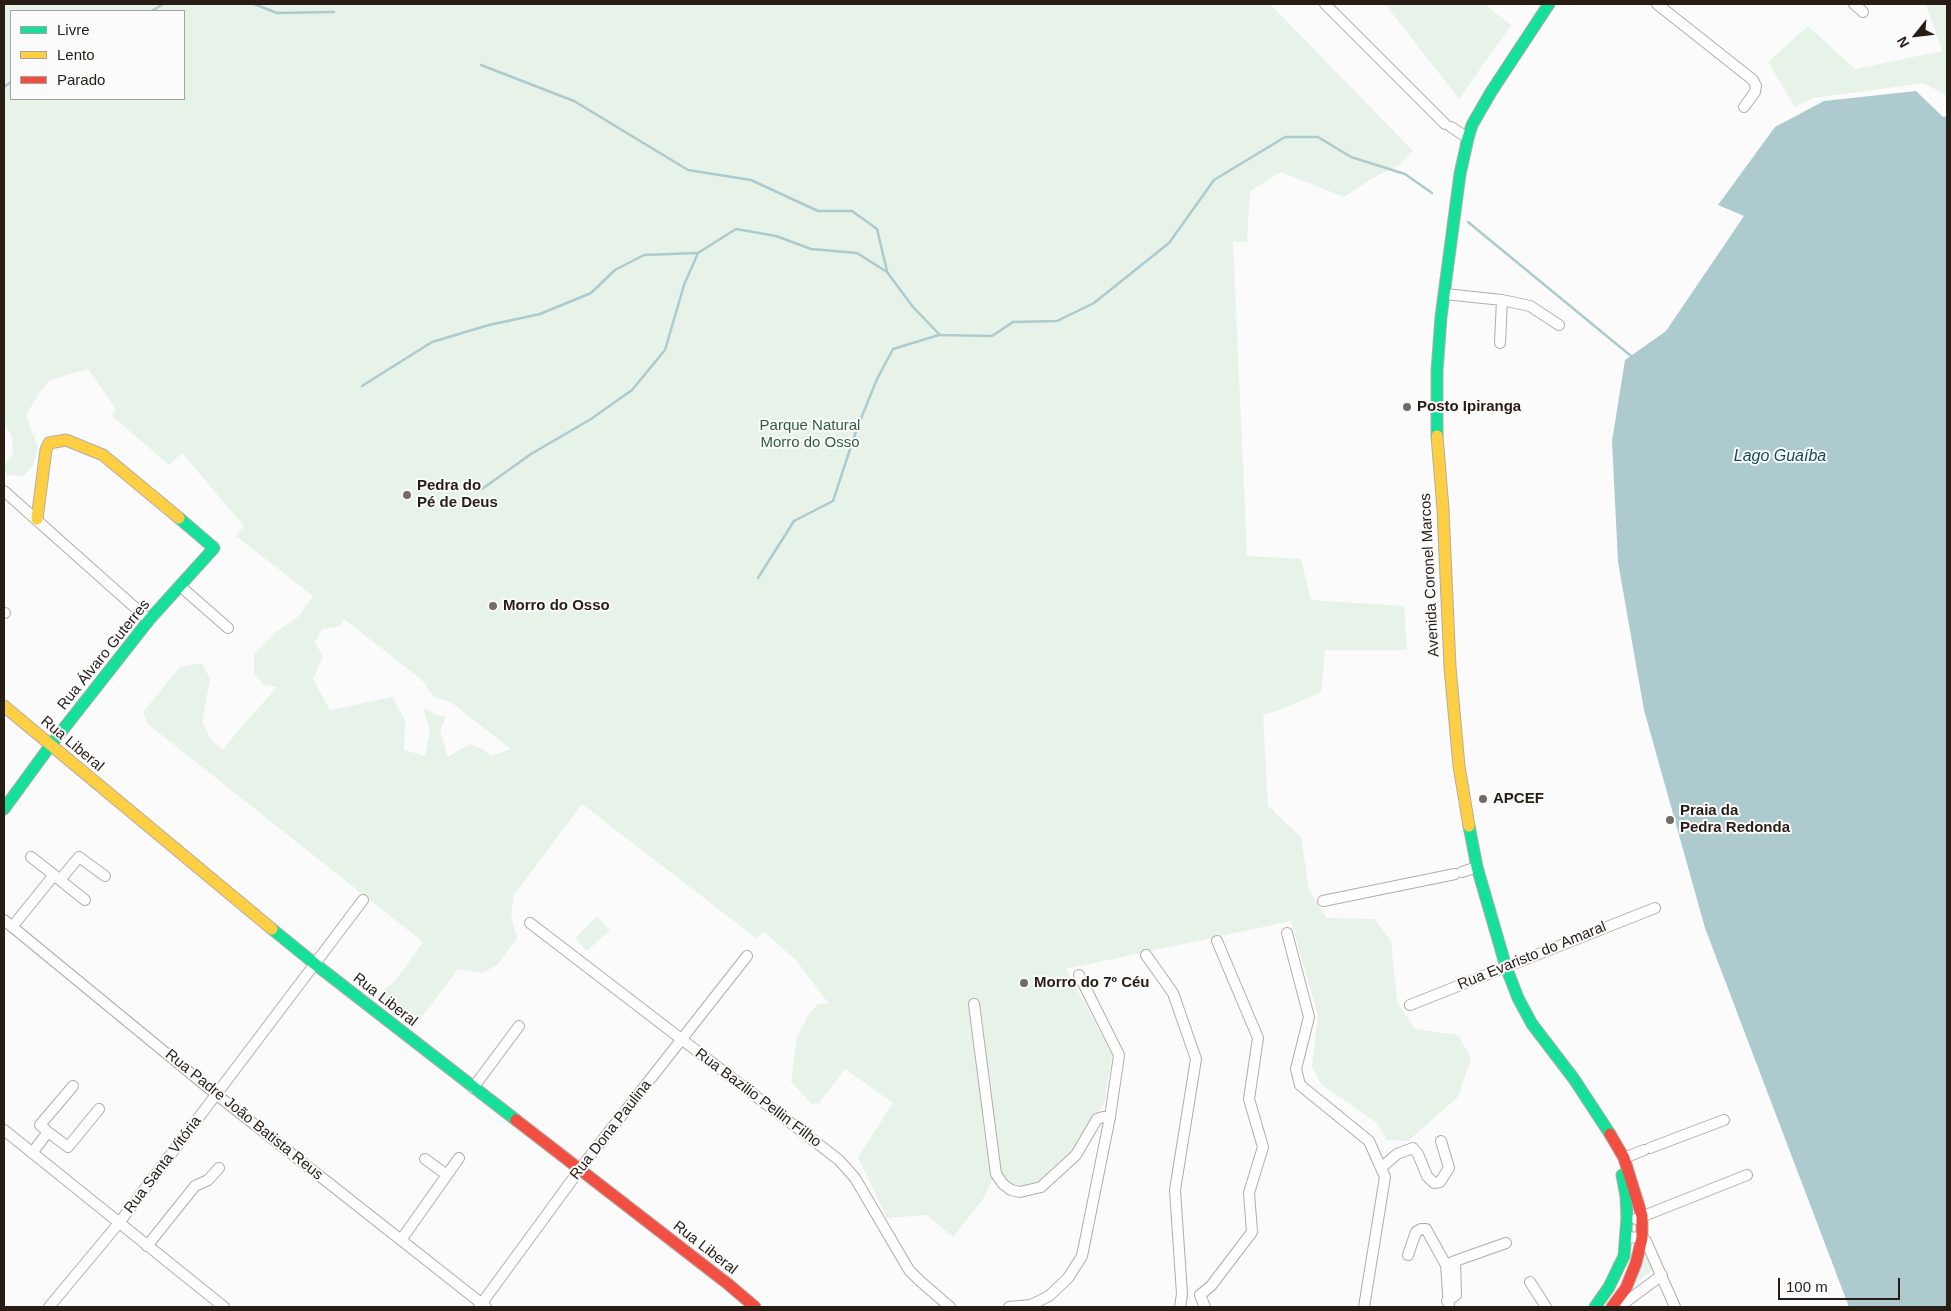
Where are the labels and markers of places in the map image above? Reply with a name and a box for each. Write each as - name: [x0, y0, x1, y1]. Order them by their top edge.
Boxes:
- place label: Posto Ipiranga: [1417, 398, 1521, 416]
- marker: Posto Ipiranga: [1401, 401, 1413, 413]
- place label: Pedra do Pé de Deus: [417, 477, 498, 512]
- marker: Pedra do Pé de Deus: [401, 489, 413, 501]
- place label: Morro do Osso: [503, 597, 610, 615]
- marker: Morro do Osso: [487, 600, 499, 612]
- place label: APCEF: [1493, 790, 1544, 808]
- marker: APCEF: [1477, 793, 1489, 805]
- place label: Praia da Pedra Redonda: [1680, 802, 1790, 837]
- marker: Praia da Pedra Redonda: [1664, 814, 1676, 826]
- place label: Morro do 7º Céu: [1034, 974, 1149, 992]
- marker: Morro do 7º Céu: [1018, 977, 1030, 989]

